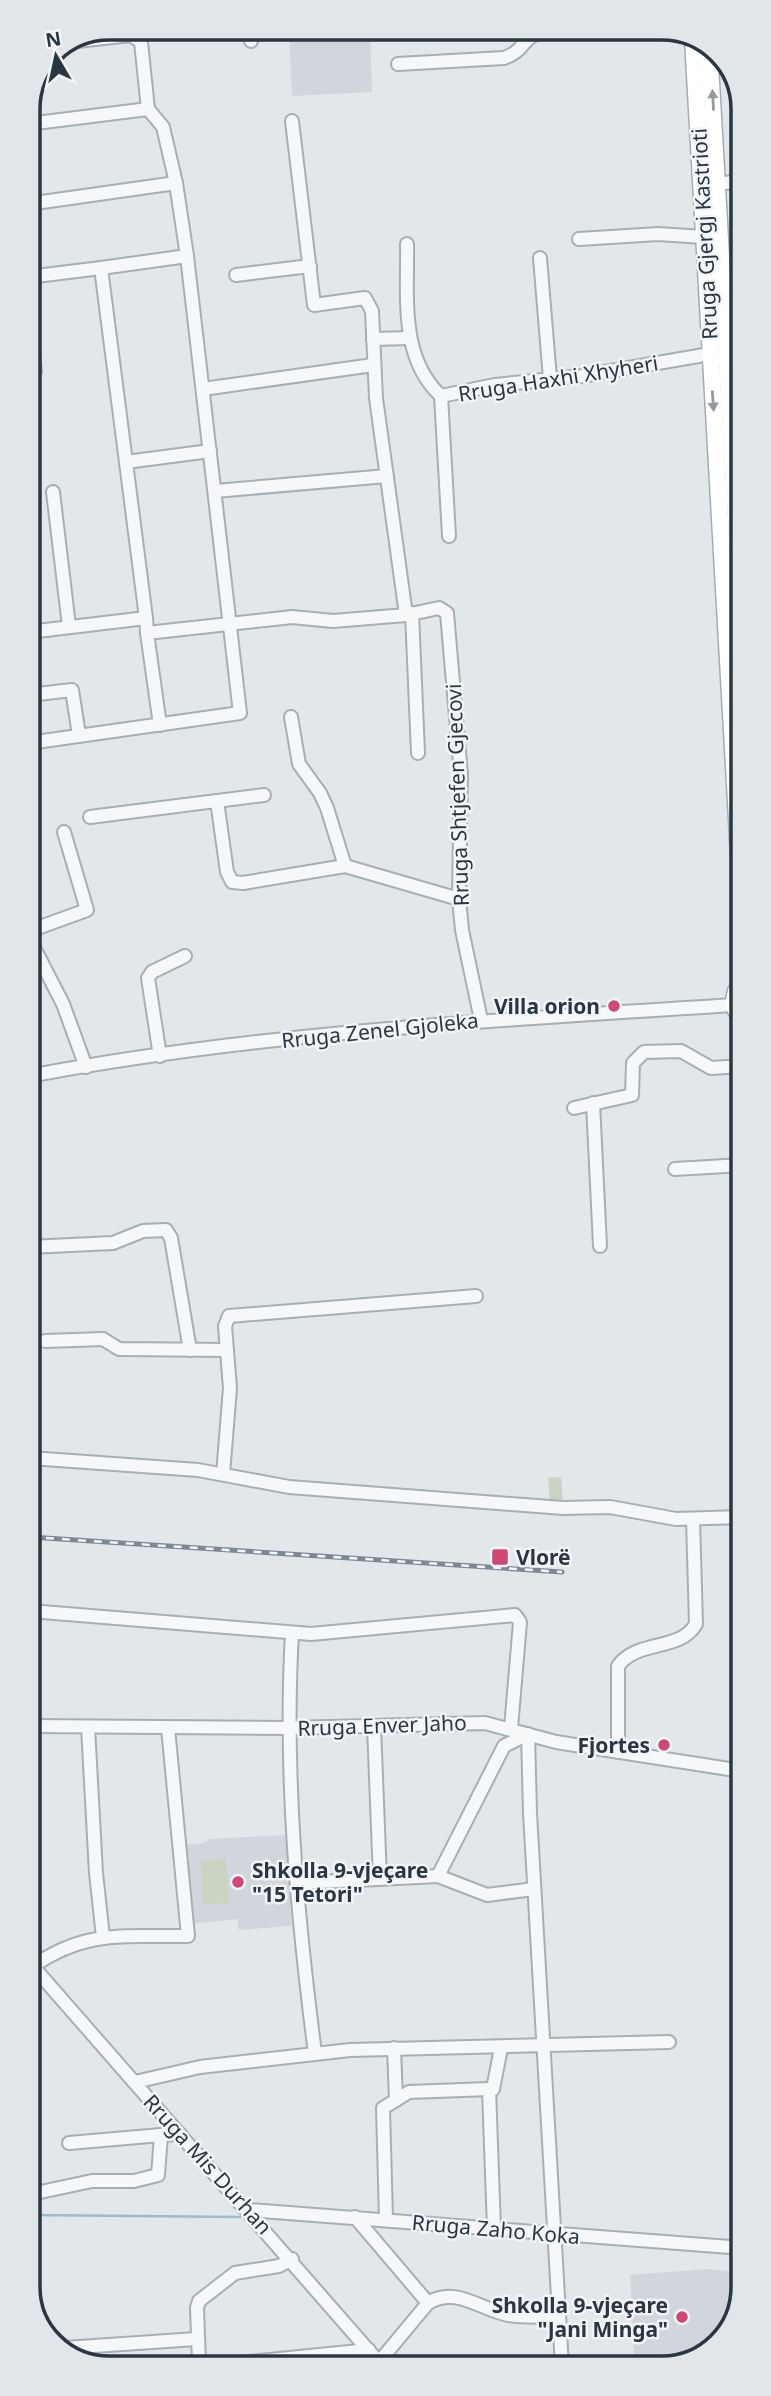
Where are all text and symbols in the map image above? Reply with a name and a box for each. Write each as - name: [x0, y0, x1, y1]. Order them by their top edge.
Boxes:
- north arrow: [21, 21, 91, 91]
- text: N: [44, 25, 63, 53]
- one-way arrow: [707, 89, 718, 111]
- street label: Rruga Gjergj Kastrioti: [684, 127, 724, 341]
- street label: Rruga Haxhi Xhyheri: [456, 348, 660, 408]
- one-way arrow: [708, 390, 719, 412]
- street label: Rruga Shtjefen Gjecovi: [439, 683, 475, 907]
- place label: Villa orion: [494, 992, 600, 1020]
- marker: Villa orion: [606, 998, 622, 1014]
- street label: Rruga Zenel Gjoleka: [280, 1006, 480, 1054]
- place label: Vlorë: [516, 1543, 571, 1571]
- marker: Vlorë: [490, 1547, 510, 1567]
- street label: Rruga Enver Jaho: [297, 1708, 467, 1742]
- place label: Fjortes: [578, 1731, 650, 1759]
- marker: Fjortes: [656, 1737, 672, 1753]
- place label: Shkolla 9-vjeçare "15 Tetori": [252, 1856, 428, 1908]
- marker: Shkolla 9-vjeçare "15 Tetori": [230, 1874, 246, 1890]
- street label: Rruga Mis Durhan: [138, 2088, 278, 2240]
- street label: Rruga Zaho Koka: [411, 2208, 581, 2250]
- place label: Shkolla 9-vjeçare "Jani Minga": [492, 2291, 668, 2343]
- marker: Shkolla 9-vjeçare "Jani Minga": [674, 2309, 690, 2325]

